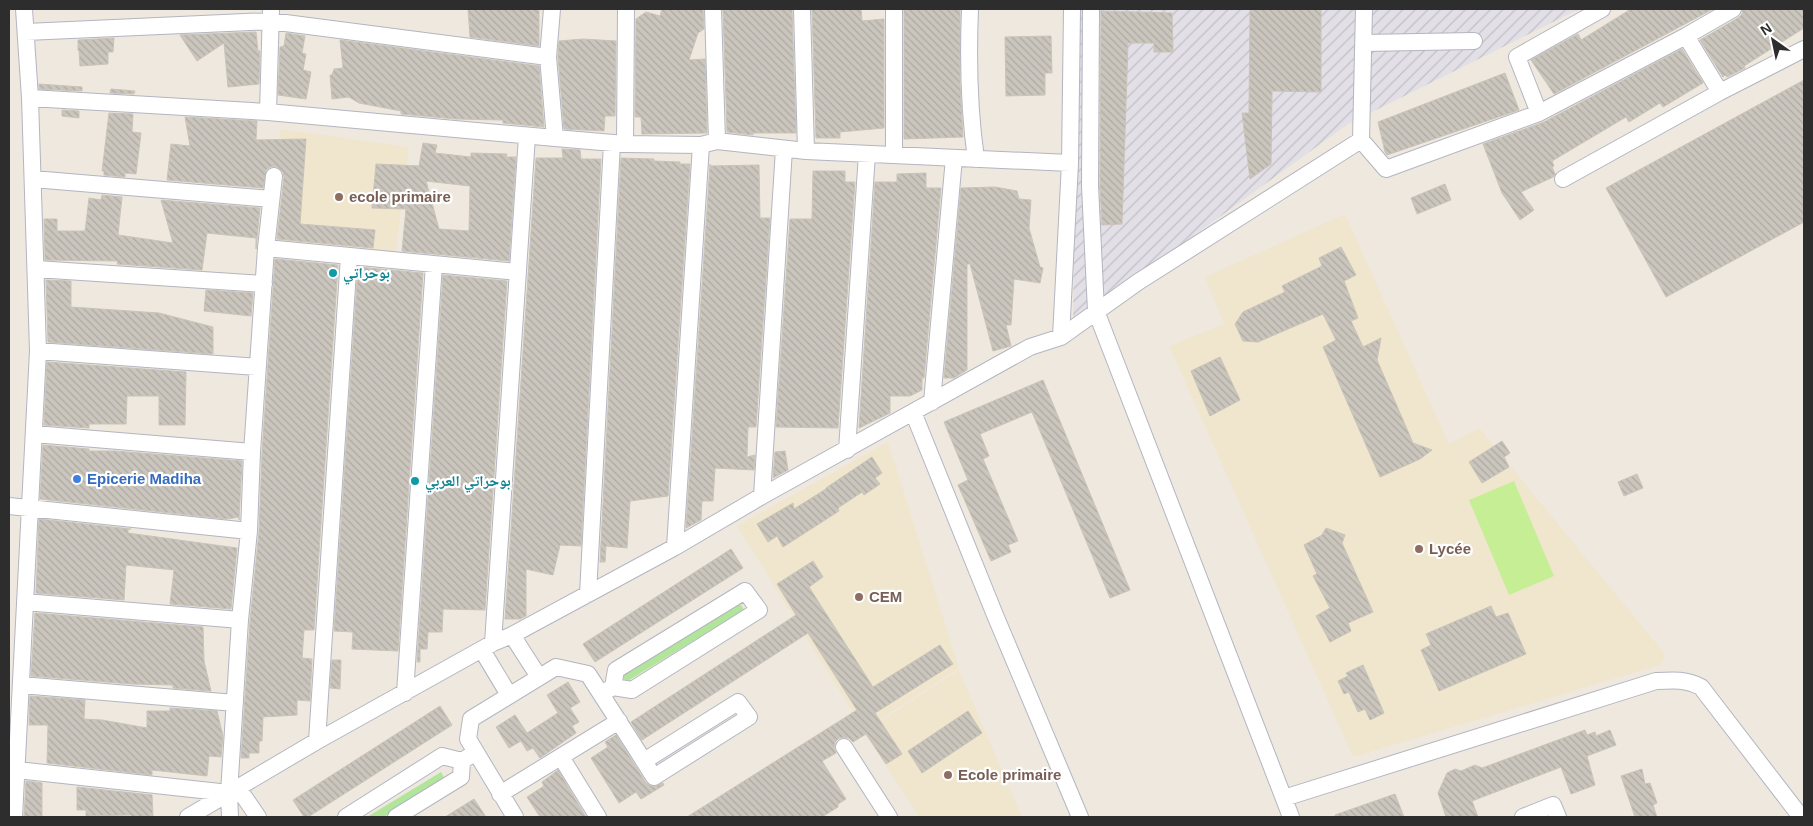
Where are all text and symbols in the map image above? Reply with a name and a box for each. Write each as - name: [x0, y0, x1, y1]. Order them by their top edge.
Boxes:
- north arrow: [1748, 15, 1798, 65]
- text: N: [1757, 20, 1775, 39]
- place label: ecole primaire: [349, 188, 451, 205]
- marker: ecole primaire: [333, 191, 345, 203]
- place label: بوحراتي: [343, 264, 390, 285]
- marker: بوحراتي: [327, 267, 339, 279]
- place label: Epicerie Madiha: [87, 470, 202, 487]
- place label: بوحراتي العربي: [425, 472, 511, 493]
- marker: Epicerie Madiha: [71, 473, 83, 485]
- marker: بوحراتي العربي: [409, 475, 421, 487]
- place label: Lycée: [1429, 540, 1471, 557]
- marker: Lycée: [1413, 543, 1425, 555]
- place label: CEM: [869, 588, 902, 605]
- marker: CEM: [853, 591, 865, 603]
- place label: Ecole primaire: [958, 766, 1061, 783]
- marker: Ecole primaire: [942, 769, 954, 781]

